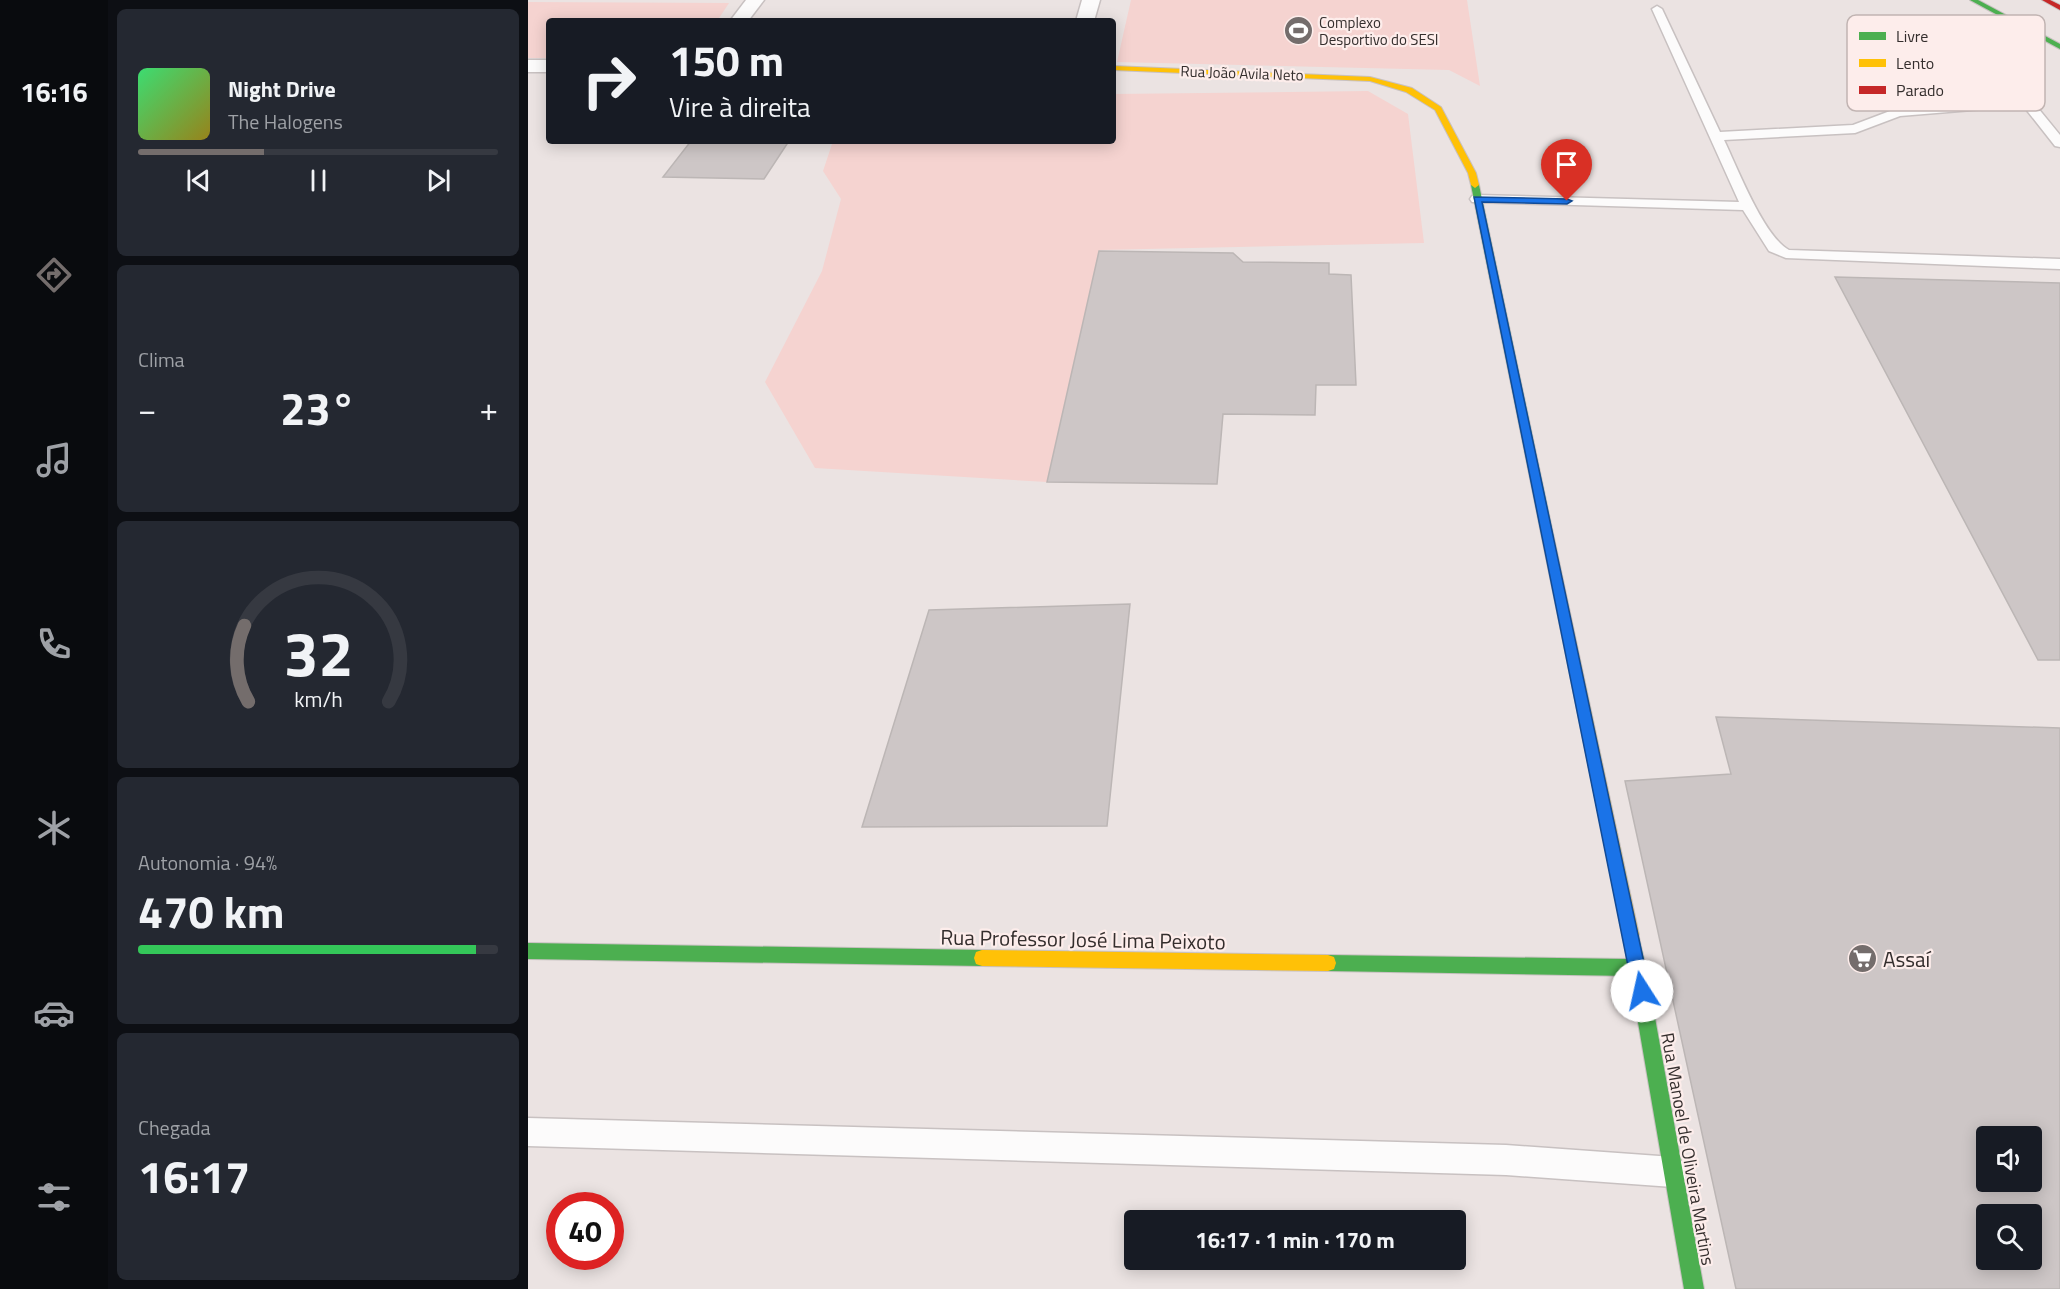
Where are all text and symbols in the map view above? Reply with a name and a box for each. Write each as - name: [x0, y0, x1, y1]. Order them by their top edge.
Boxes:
- place label: Complexo Desportivo do SESI: [1319, 11, 1438, 51]
- sports icon: Complexo Desportivo do SESI: [1282, 15, 1314, 47]
- legend: [1847, 15, 2045, 111]
- text: Livre: [1896, 24, 1928, 48]
- text: 150 m: [669, 28, 784, 92]
- icon: right: [570, 42, 648, 120]
- text: Lento: [1896, 51, 1934, 75]
- street label: Rua João Avila Neto: [1180, 59, 1304, 87]
- text: 16:16: [20, 71, 88, 112]
- text: Night Drive: [228, 72, 336, 106]
- text: Parado: [1896, 78, 1944, 102]
- text: Vire à direita: [669, 86, 811, 127]
- text: The Halogens: [228, 106, 343, 137]
- pin: [1541, 139, 1592, 201]
- icon: arrive: [1550, 148, 1583, 181]
- icon: previous: [182, 164, 215, 197]
- icon: pause: [302, 164, 335, 197]
- icon: next: [422, 164, 455, 197]
- icon: directions: [33, 254, 75, 296]
- text: Clima: [138, 344, 185, 375]
- text: 23°: [280, 374, 356, 442]
- text: −: [138, 384, 156, 434]
- text: +: [480, 384, 498, 434]
- icon: music: [33, 439, 75, 481]
- text: 32: [283, 605, 353, 700]
- icon: phone: [33, 623, 75, 665]
- text: km/h: [294, 683, 342, 715]
- icon: climate: [33, 807, 75, 849]
- text: Autonomia · 94%: [138, 847, 277, 878]
- text: 470 km: [138, 877, 284, 945]
- street label: Rua Professor José Lima Peixoto: [940, 921, 1226, 957]
- supermarket icon: Assaí: [1846, 943, 1878, 975]
- place label: Assaí: [1883, 943, 1932, 975]
- position arrow: [1610, 959, 1674, 1023]
- icon: car: [33, 992, 75, 1034]
- street label: Rua Manoel de Oliveira Martins: [1654, 1030, 1722, 1268]
- text: Chegada: [138, 1112, 211, 1143]
- map controls: [1976, 1126, 2042, 1270]
- button: sound: [1976, 1126, 2042, 1192]
- text: 16:17: [138, 1142, 250, 1210]
- icon: filters: [33, 1176, 75, 1218]
- speed limit sign: 40: [546, 1192, 624, 1270]
- button: search: [1976, 1204, 2042, 1270]
- text: 16:17 · 1 min · 170 m: [1195, 1223, 1395, 1257]

